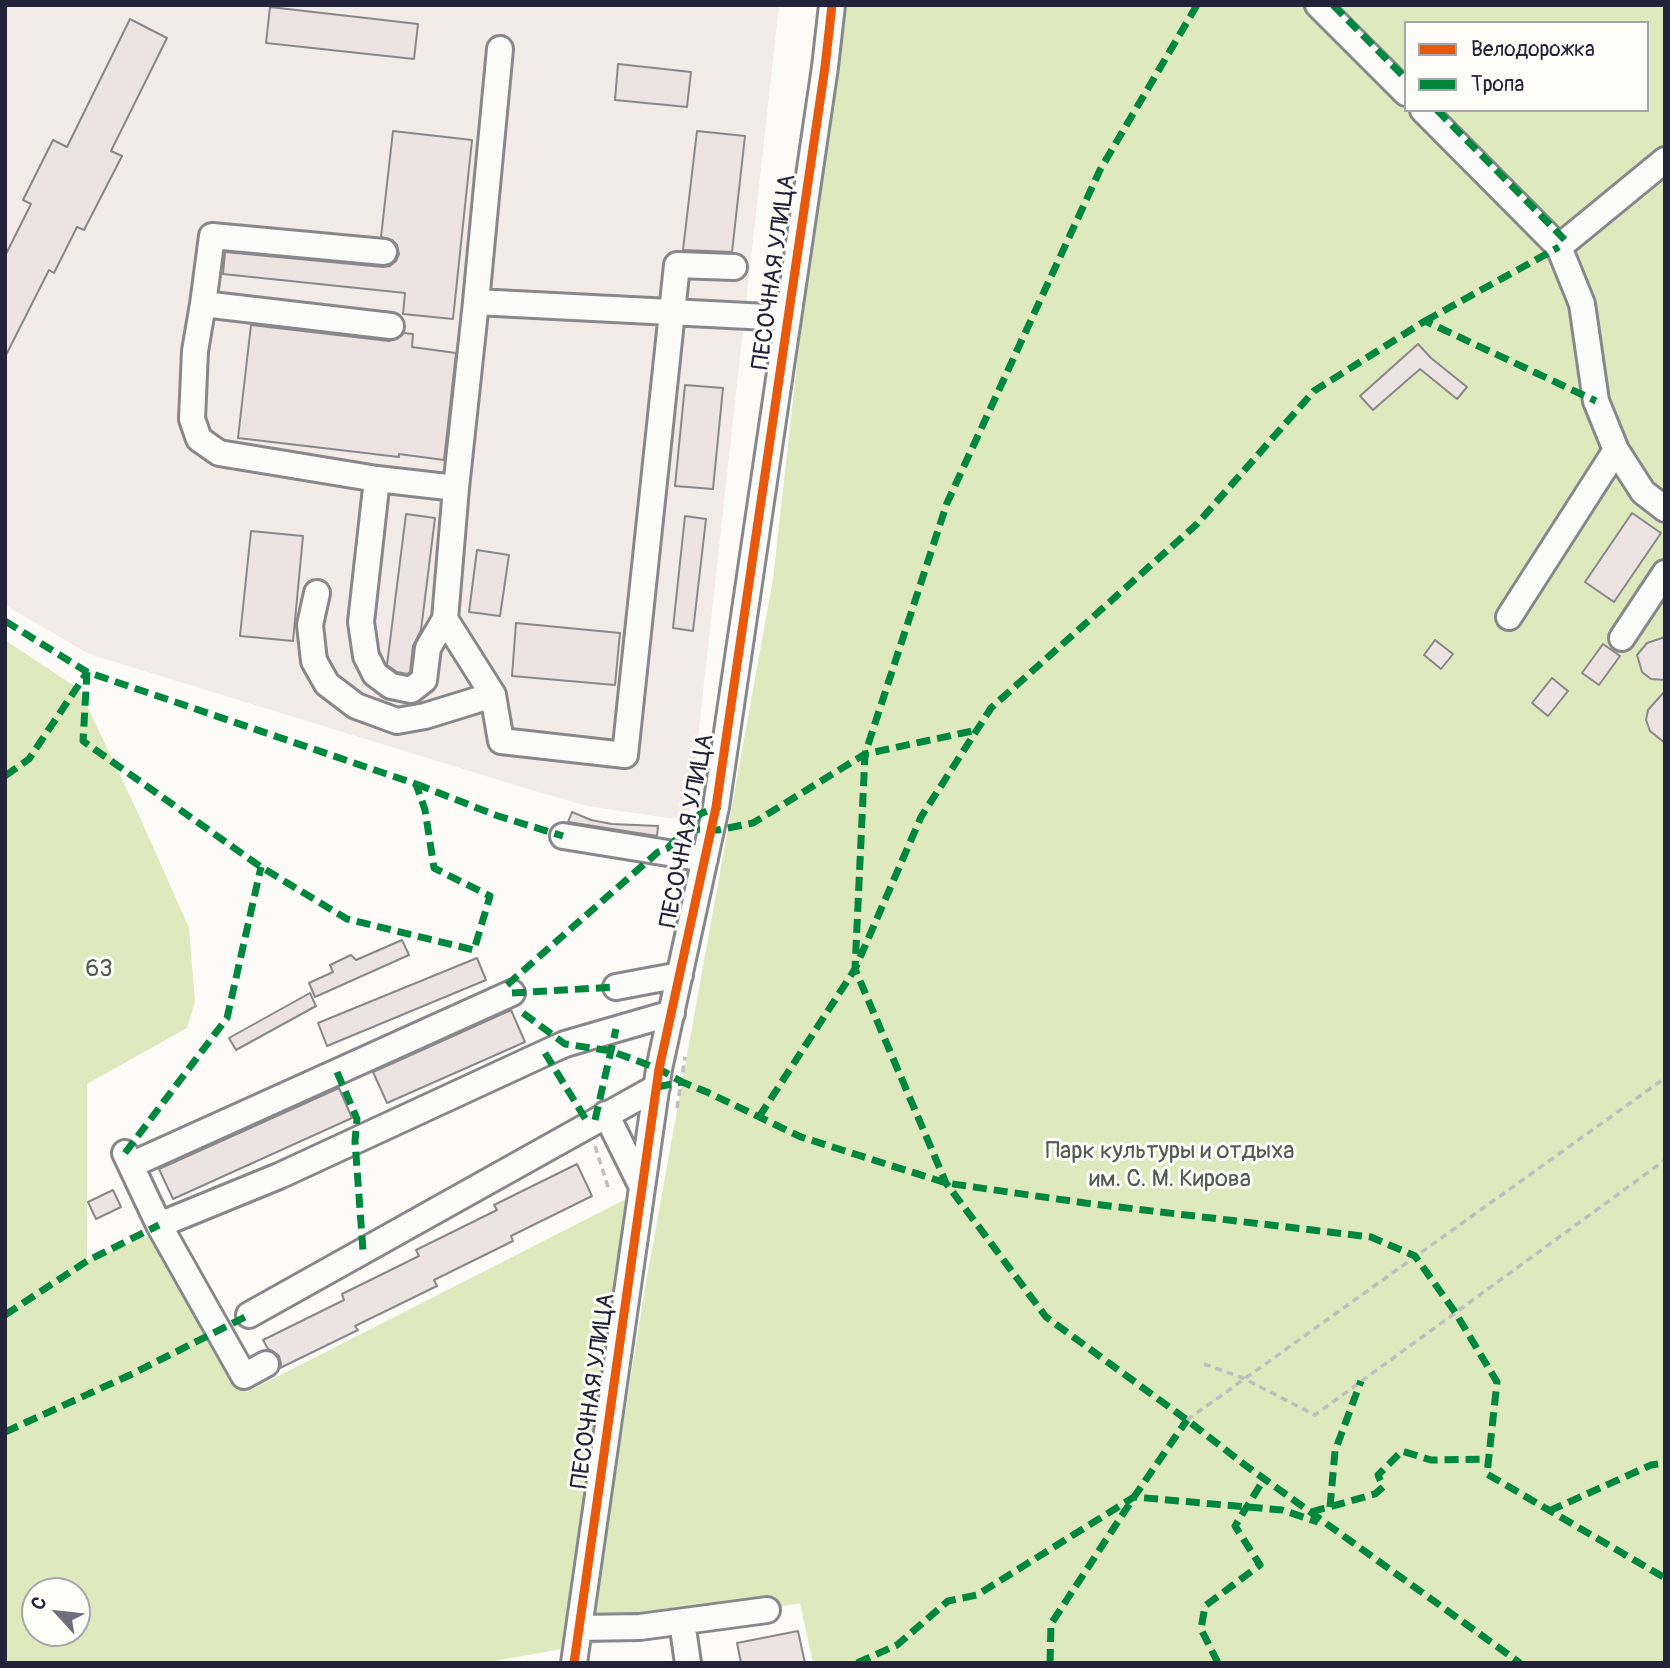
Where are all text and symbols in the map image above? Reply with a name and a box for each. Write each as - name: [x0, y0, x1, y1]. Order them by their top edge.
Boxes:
- legend: [1404, 21, 1649, 112]
- text: Велодорожка: [1471, 36, 1595, 63]
- text: Тропа: [1471, 71, 1524, 98]
- street label: ПЕСОЧНАЯ УЛИЦА: [747, 172, 803, 372]
- street label: ПЕСОЧНАЯ УЛИЦА: [655, 732, 721, 930]
- park label: 63: [85, 956, 113, 984]
- park label: Парк культуры и отдыха им. С. М. Кирова: [1046, 1138, 1294, 1194]
- street label: ПЕСОЧНАЯ УЛИЦА: [566, 1291, 622, 1491]
- north arrow: [21, 1577, 91, 1647]
- text: С: [26, 1593, 52, 1614]

